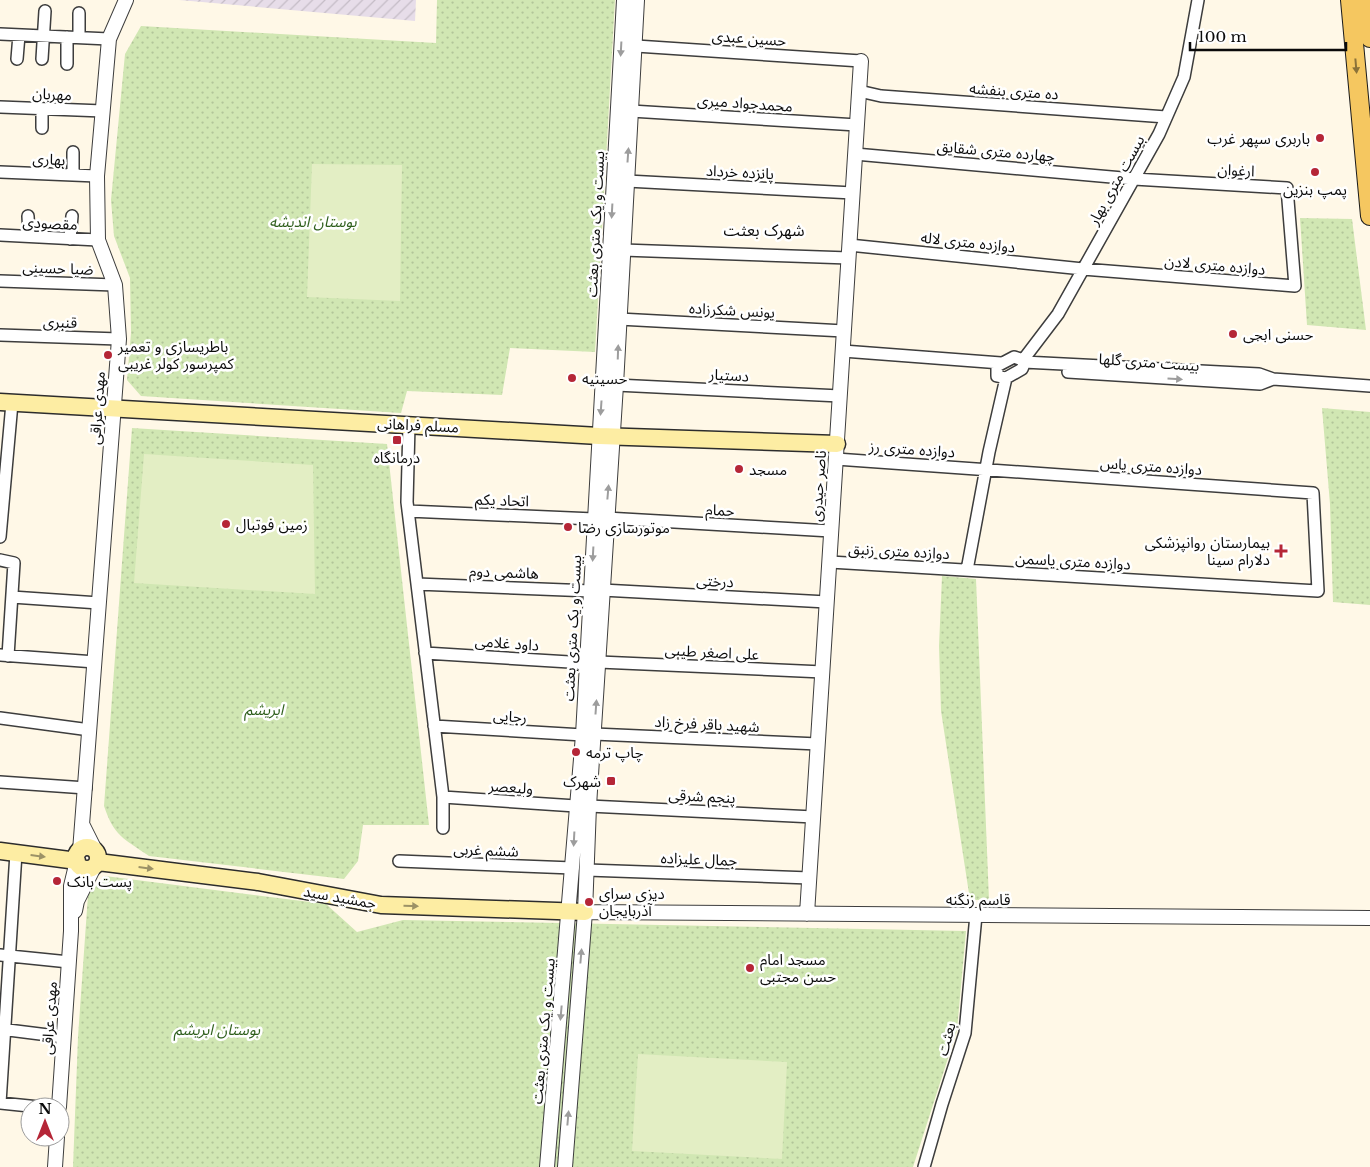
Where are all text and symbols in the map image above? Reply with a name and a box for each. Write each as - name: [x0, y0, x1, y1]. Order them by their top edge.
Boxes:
- scale bar: [1190, 20, 1346, 52]
- street label: حسین عبدی: [711, 26, 787, 50]
- text: 100 m: [1198, 27, 1247, 46]
- one-way arrow: [617, 41, 625, 57]
- one-way arrow: [1352, 58, 1360, 74]
- street label: ده متری بنفشه: [969, 78, 1059, 104]
- street label: مهربان: [32, 83, 72, 105]
- street label: محمدجواد میری: [697, 90, 793, 116]
- place label: باربری سپهر غرب: [1207, 129, 1310, 149]
- street label: بیست متری بهار: [1083, 132, 1148, 229]
- marker: باربری سپهر غرب: [1314, 132, 1326, 144]
- street label: چهارده متری شقایق: [936, 136, 1056, 167]
- one-way arrow: [625, 147, 633, 163]
- street label: بهاری: [32, 149, 66, 169]
- street label: بیست و یک متری بعثت: [582, 150, 608, 298]
- street label: ارغوان: [1217, 160, 1255, 180]
- street label: پانزده خرداد: [705, 161, 775, 184]
- marker: پمپ بنزین: [1309, 166, 1321, 178]
- place label: پمپ بنزین: [1283, 180, 1347, 200]
- one-way arrow: [608, 203, 616, 219]
- street label: مقصودی: [22, 212, 78, 234]
- park label: بوستان اندیشه: [269, 212, 358, 231]
- district label: شهرک بعثت: [723, 220, 805, 240]
- street label: دوازده متری لاله: [920, 228, 1016, 256]
- street label: دوازده متری لادن: [1164, 251, 1266, 279]
- street label: ضیا حسینی: [22, 257, 94, 279]
- street label: یونس شکرزاده: [688, 298, 776, 322]
- street label: قنبری: [43, 312, 78, 332]
- place label: حسنی ابجی: [1243, 325, 1313, 344]
- marker: حسنی ابجی: [1227, 328, 1239, 340]
- place label: باطریسازی و تعمیر کمپرسور کولر غریبی: [117, 337, 235, 374]
- one-way arrow: [614, 344, 622, 360]
- marker: باطریسازی و تعمیر کمپرسور کولر غریبی: [102, 349, 114, 361]
- street label: بیست متری گلها: [1098, 349, 1200, 375]
- street label: دستیار: [708, 364, 749, 386]
- place label: حسینیه: [582, 369, 627, 388]
- street label: مهدی عراقی: [85, 371, 109, 445]
- marker: حسینیه: [566, 372, 578, 384]
- one-way arrow: [1167, 375, 1183, 383]
- one-way arrow: [597, 400, 605, 416]
- street label: مسلم فراهانی: [377, 413, 459, 439]
- marker: درمانگاه: [391, 434, 403, 446]
- street label: دوازده متری رز: [867, 436, 956, 461]
- place label: درمانگاه: [374, 448, 420, 467]
- street label: ناصر حیدری: [806, 450, 830, 522]
- street label: دوازده متری یاس: [1099, 453, 1203, 479]
- place label: مسجد: [749, 460, 787, 479]
- marker: مسجد: [733, 463, 745, 475]
- one-way arrow: [605, 484, 613, 500]
- street label: اتحاد یکم: [475, 490, 529, 512]
- street label: حمام: [705, 500, 735, 522]
- place label: زمین فوتبال: [236, 515, 308, 534]
- marker: زمین فوتبال: [220, 518, 232, 530]
- place label: موتورسازی رضا: [578, 518, 670, 537]
- marker: موتورسازی رضا: [562, 521, 574, 533]
- place label: بیمارستان روانپزشکی دلارام سینا: [1145, 533, 1270, 571]
- street label: دوازده متری زنبق: [848, 539, 950, 564]
- marker: بیمارستان روانپزشکی دلارام سینا: [1274, 544, 1288, 558]
- one-way arrow: [588, 546, 596, 562]
- street label: دوازده متری یاسمن: [1015, 548, 1131, 574]
- street label: بیست و یک متری بعثت: [559, 554, 585, 702]
- street label: هاشمی دوم: [469, 561, 539, 585]
- street label: درختی: [696, 571, 734, 591]
- street label: داود غلامی: [474, 631, 540, 655]
- street label: علی اصغر طیبی: [664, 640, 760, 664]
- one-way arrow: [593, 699, 601, 715]
- park label: ابریشم: [244, 700, 285, 721]
- street label: رجایی: [493, 705, 527, 727]
- street label: شهید باقر فرخ زاد: [654, 712, 760, 739]
- place label: چاپ ترمه: [586, 743, 644, 763]
- marker: چاپ ترمه: [570, 746, 582, 758]
- place label: شهرک: [563, 772, 601, 791]
- marker: شهرک: [605, 775, 617, 787]
- street label: ولیعصر: [487, 776, 534, 798]
- street label: پنجم شرقی: [668, 785, 736, 809]
- one-way arrow: [570, 831, 578, 847]
- street label: ششم غربی: [453, 839, 519, 863]
- street label: جمال علیزاده: [660, 848, 738, 870]
- one-way arrow: [31, 852, 47, 860]
- one-way arrow: [138, 864, 154, 872]
- place label: پست بانک: [67, 872, 132, 892]
- marker: پست بانک: [51, 875, 63, 887]
- street label: جمشید سید: [302, 881, 378, 913]
- place label: دیزی سرای آذربایجان: [599, 884, 665, 920]
- street label: قاسم زنگنه: [946, 890, 1011, 911]
- marker: دیزی سرای آذربایجان: [583, 896, 595, 908]
- one-way arrow: [403, 902, 419, 910]
- one-way arrow: [578, 948, 586, 964]
- place label: مسجد امام حسن مجتبی: [760, 950, 836, 986]
- street label: بیست و یک متری بعثت: [527, 957, 559, 1105]
- marker: مسجد امام حسن مجتبی: [744, 962, 756, 974]
- street label: مهدی عراقی: [37, 981, 61, 1055]
- one-way arrow: [556, 1005, 564, 1021]
- park label: بوستان ابریشم: [173, 1020, 261, 1041]
- street label: بعثت: [932, 1020, 960, 1058]
- north arrow: [20, 1097, 70, 1147]
- text: N: [38, 1100, 52, 1118]
- one-way arrow: [565, 1110, 573, 1126]

